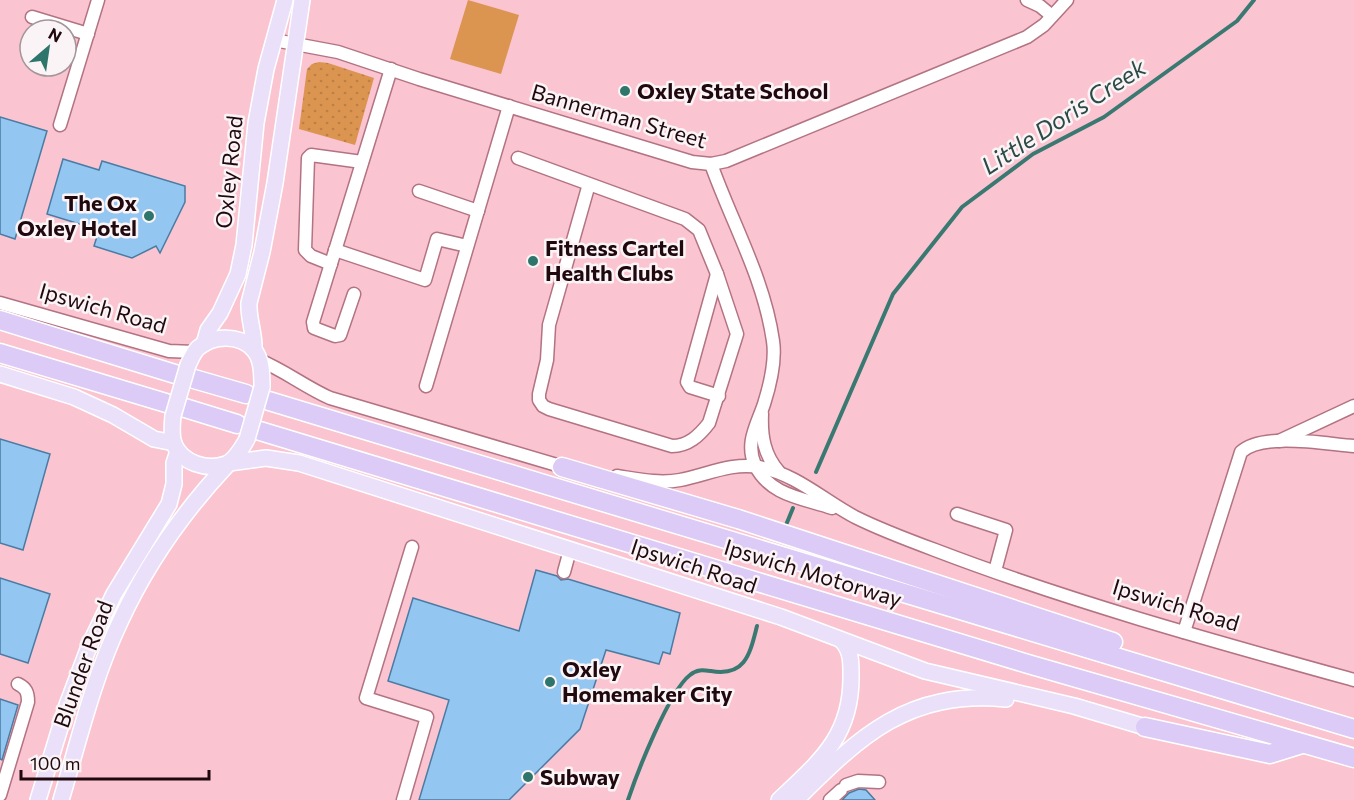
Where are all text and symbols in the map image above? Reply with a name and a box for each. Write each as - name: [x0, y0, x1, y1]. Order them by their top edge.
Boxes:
- north arrow: [18, 18, 78, 78]
- text: N: [46, 23, 65, 46]
- water label: Little Doris Creek: [976, 51, 1152, 180]
- place label: Oxley State School: [637, 77, 828, 104]
- street label: Bannerman Street: [528, 78, 710, 153]
- marker: Oxley State School: [618, 84, 632, 98]
- street label: Oxley Road: [209, 114, 248, 230]
- place label: The Ox Oxley Hotel: [17, 189, 138, 241]
- marker: The Ox Oxley Hotel: [142, 209, 156, 223]
- place label: Fitness Cartel Health Clubs: [545, 234, 685, 286]
- marker: Fitness Cartel Health Clubs: [526, 254, 540, 268]
- street label: Ipswich Road: [36, 276, 170, 339]
- street label: Ipswich Road: [628, 532, 761, 599]
- street label: Ipswich Motorway: [721, 533, 905, 612]
- street label: Ipswich Road: [1110, 572, 1243, 637]
- street label: Blunder Road: [47, 597, 118, 731]
- place label: Oxley Homemaker City: [562, 655, 733, 707]
- marker: Oxley Homemaker City: [543, 675, 557, 689]
- scale bar: [21, 743, 208, 781]
- text: 100 m: [30, 752, 80, 774]
- place label: Subway: [540, 763, 620, 790]
- marker: Subway: [521, 770, 535, 784]

